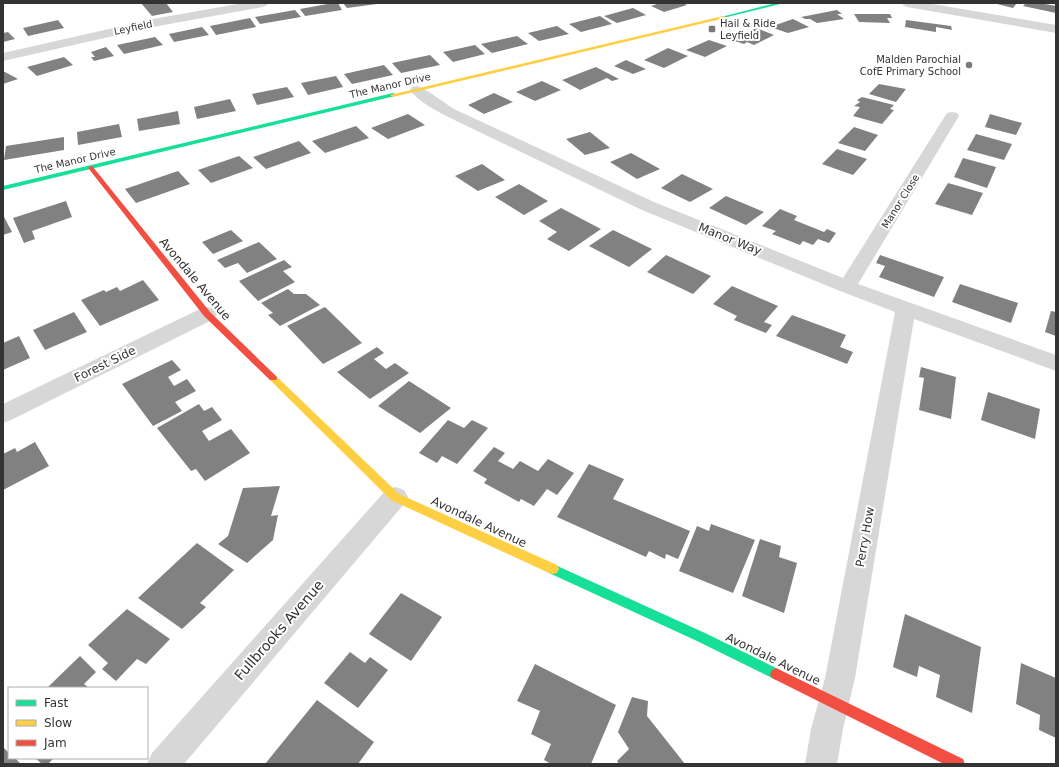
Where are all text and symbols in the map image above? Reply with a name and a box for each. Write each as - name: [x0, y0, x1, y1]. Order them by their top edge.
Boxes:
- street label: Leyfield: [113, 18, 153, 37]
- place label: Hail & Ride Leyfield: [720, 18, 776, 41]
- marker: Hail & Ride Leyfield: [707, 24, 717, 34]
- place label: Malden Parochial CofE Primary School: [860, 54, 961, 77]
- marker: Malden Parochial CofE Primary School: [964, 60, 974, 70]
- street label: The Manor Drive: [347, 71, 432, 100]
- street label: The Manor Drive: [32, 146, 117, 175]
- street label: Manor Close: [879, 172, 921, 230]
- street label: Manor Way: [696, 220, 764, 258]
- street label: Avondale Avenue: [156, 235, 234, 323]
- street label: Forest Side: [72, 343, 138, 385]
- street label: Avondale Avenue: [429, 494, 529, 550]
- street label: Perry How: [853, 506, 877, 568]
- street label: Fullbrooks Avenue: [231, 577, 327, 683]
- street label: Avondale Avenue: [723, 630, 823, 688]
- legend: [8, 687, 148, 759]
- text: Fast: [44, 696, 68, 710]
- text: Slow: [44, 716, 72, 730]
- text: Jam: [43, 736, 67, 750]

